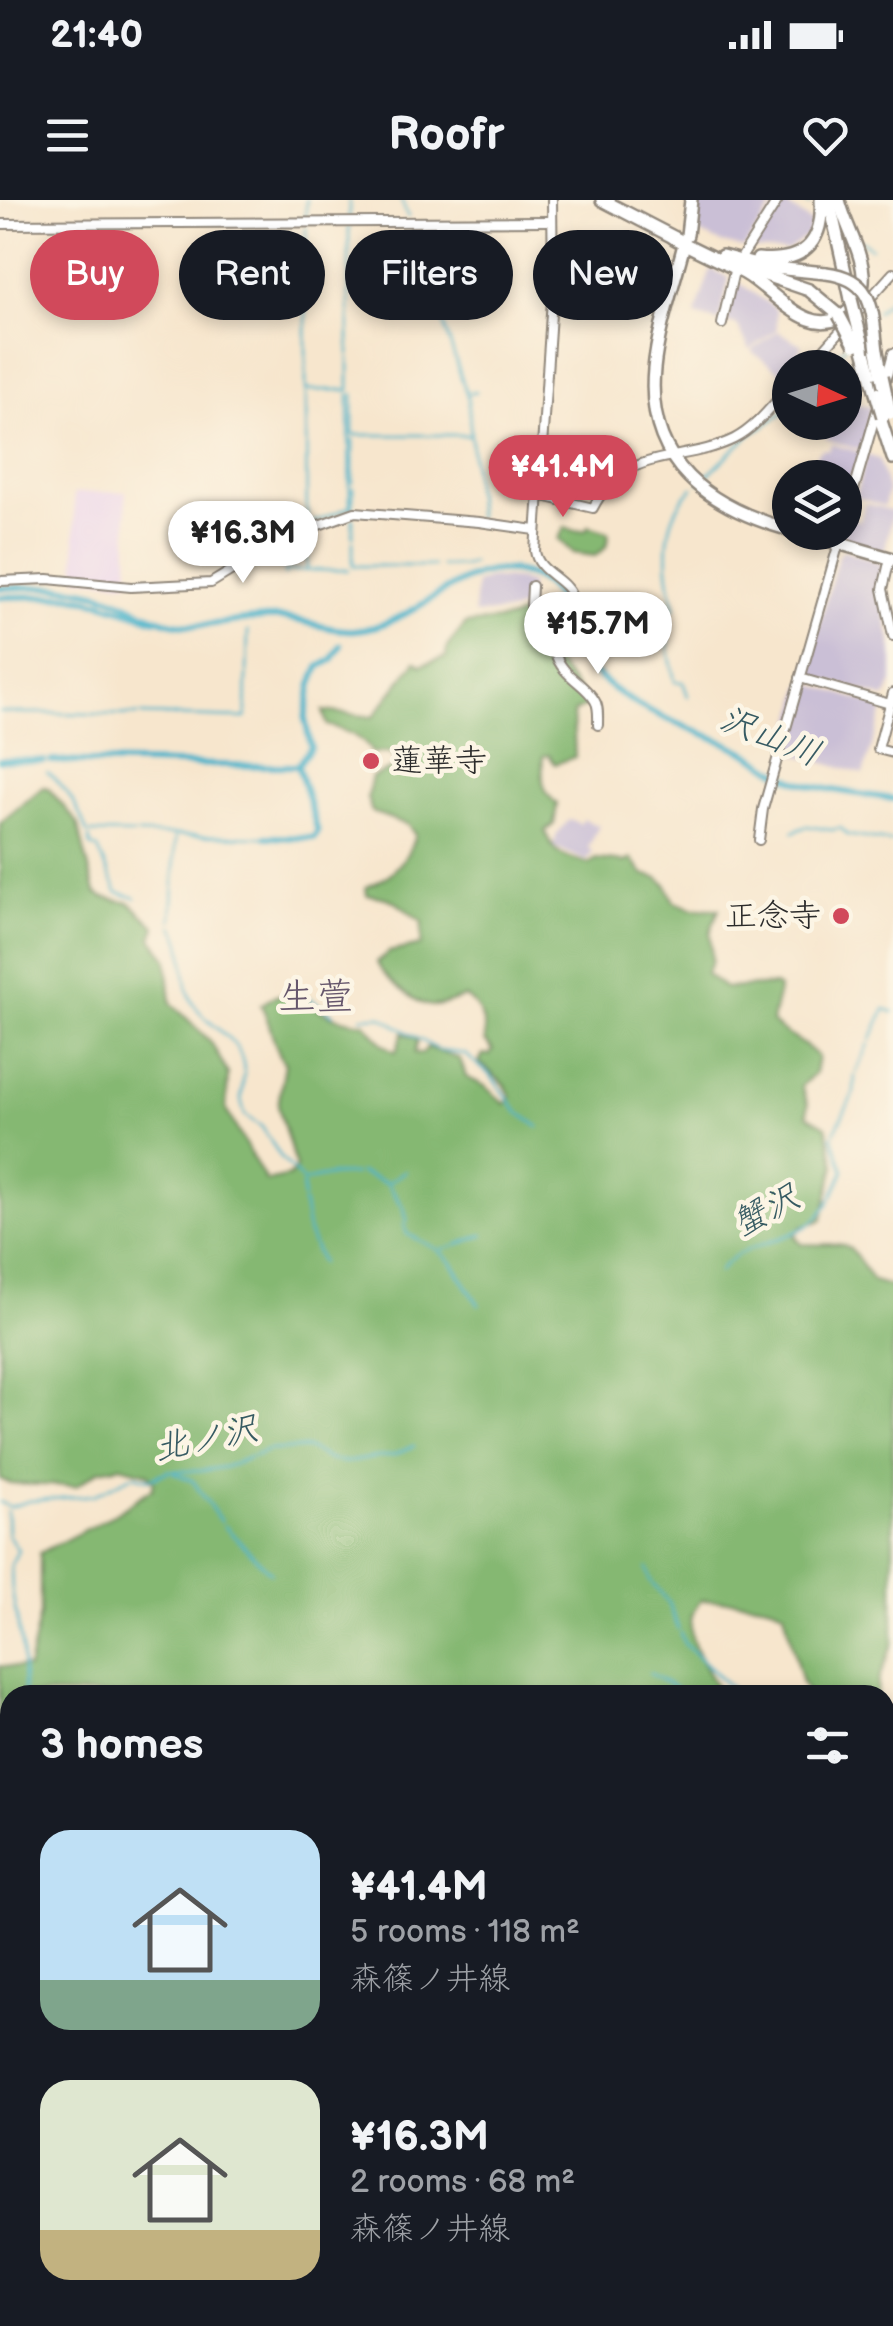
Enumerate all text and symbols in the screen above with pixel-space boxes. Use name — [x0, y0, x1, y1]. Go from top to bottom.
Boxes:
text: 21:40 — [50, 13, 143, 58]
icon: menu — [40, 108, 95, 163]
text: Roofr — [389, 108, 504, 163]
icon: heart — [798, 108, 853, 163]
chip: Buy — [30, 230, 159, 320]
chip: Rent — [179, 230, 325, 320]
chip: Filters — [345, 230, 513, 320]
chip: New — [533, 230, 673, 320]
north arrow — [772, 350, 862, 440]
map controls — [772, 350, 862, 550]
pin: ¥41.4M — [482, 435, 644, 520]
text: ¥41.4M — [511, 448, 615, 487]
button: layers — [772, 460, 862, 550]
pin: ¥16.3M — [162, 501, 324, 586]
text: ¥16.3M — [190, 514, 296, 553]
pin: ¥15.7M — [517, 592, 679, 677]
text: ¥15.7M — [546, 605, 650, 644]
water label: 沢山川 — [713, 697, 827, 777]
place label: 蓮華寺 — [391, 742, 487, 781]
marker: 蓮華寺 — [360, 750, 382, 772]
place label: 正念寺 — [725, 897, 821, 936]
marker: 正念寺 — [830, 905, 852, 927]
district label: 生萱 — [278, 975, 354, 1020]
water label: 蟹沢 — [725, 1175, 808, 1246]
water label: 北ノ沢 — [150, 1407, 263, 1471]
icon: filters — [800, 1718, 855, 1773]
text: 3 homes — [40, 1720, 203, 1771]
text: ¥41.4M — [350, 1862, 488, 1913]
icon: home — [120, 1870, 240, 1990]
text: 5 rooms · 118 m² — [350, 1913, 580, 1952]
text: 森篠ノ井線 — [350, 1960, 510, 1999]
text: ¥16.3M — [350, 2112, 489, 2163]
icon: home — [120, 2120, 240, 2240]
text: 2 rooms · 68 m² — [350, 2163, 575, 2202]
text: 森篠ノ井線 — [350, 2210, 510, 2249]

